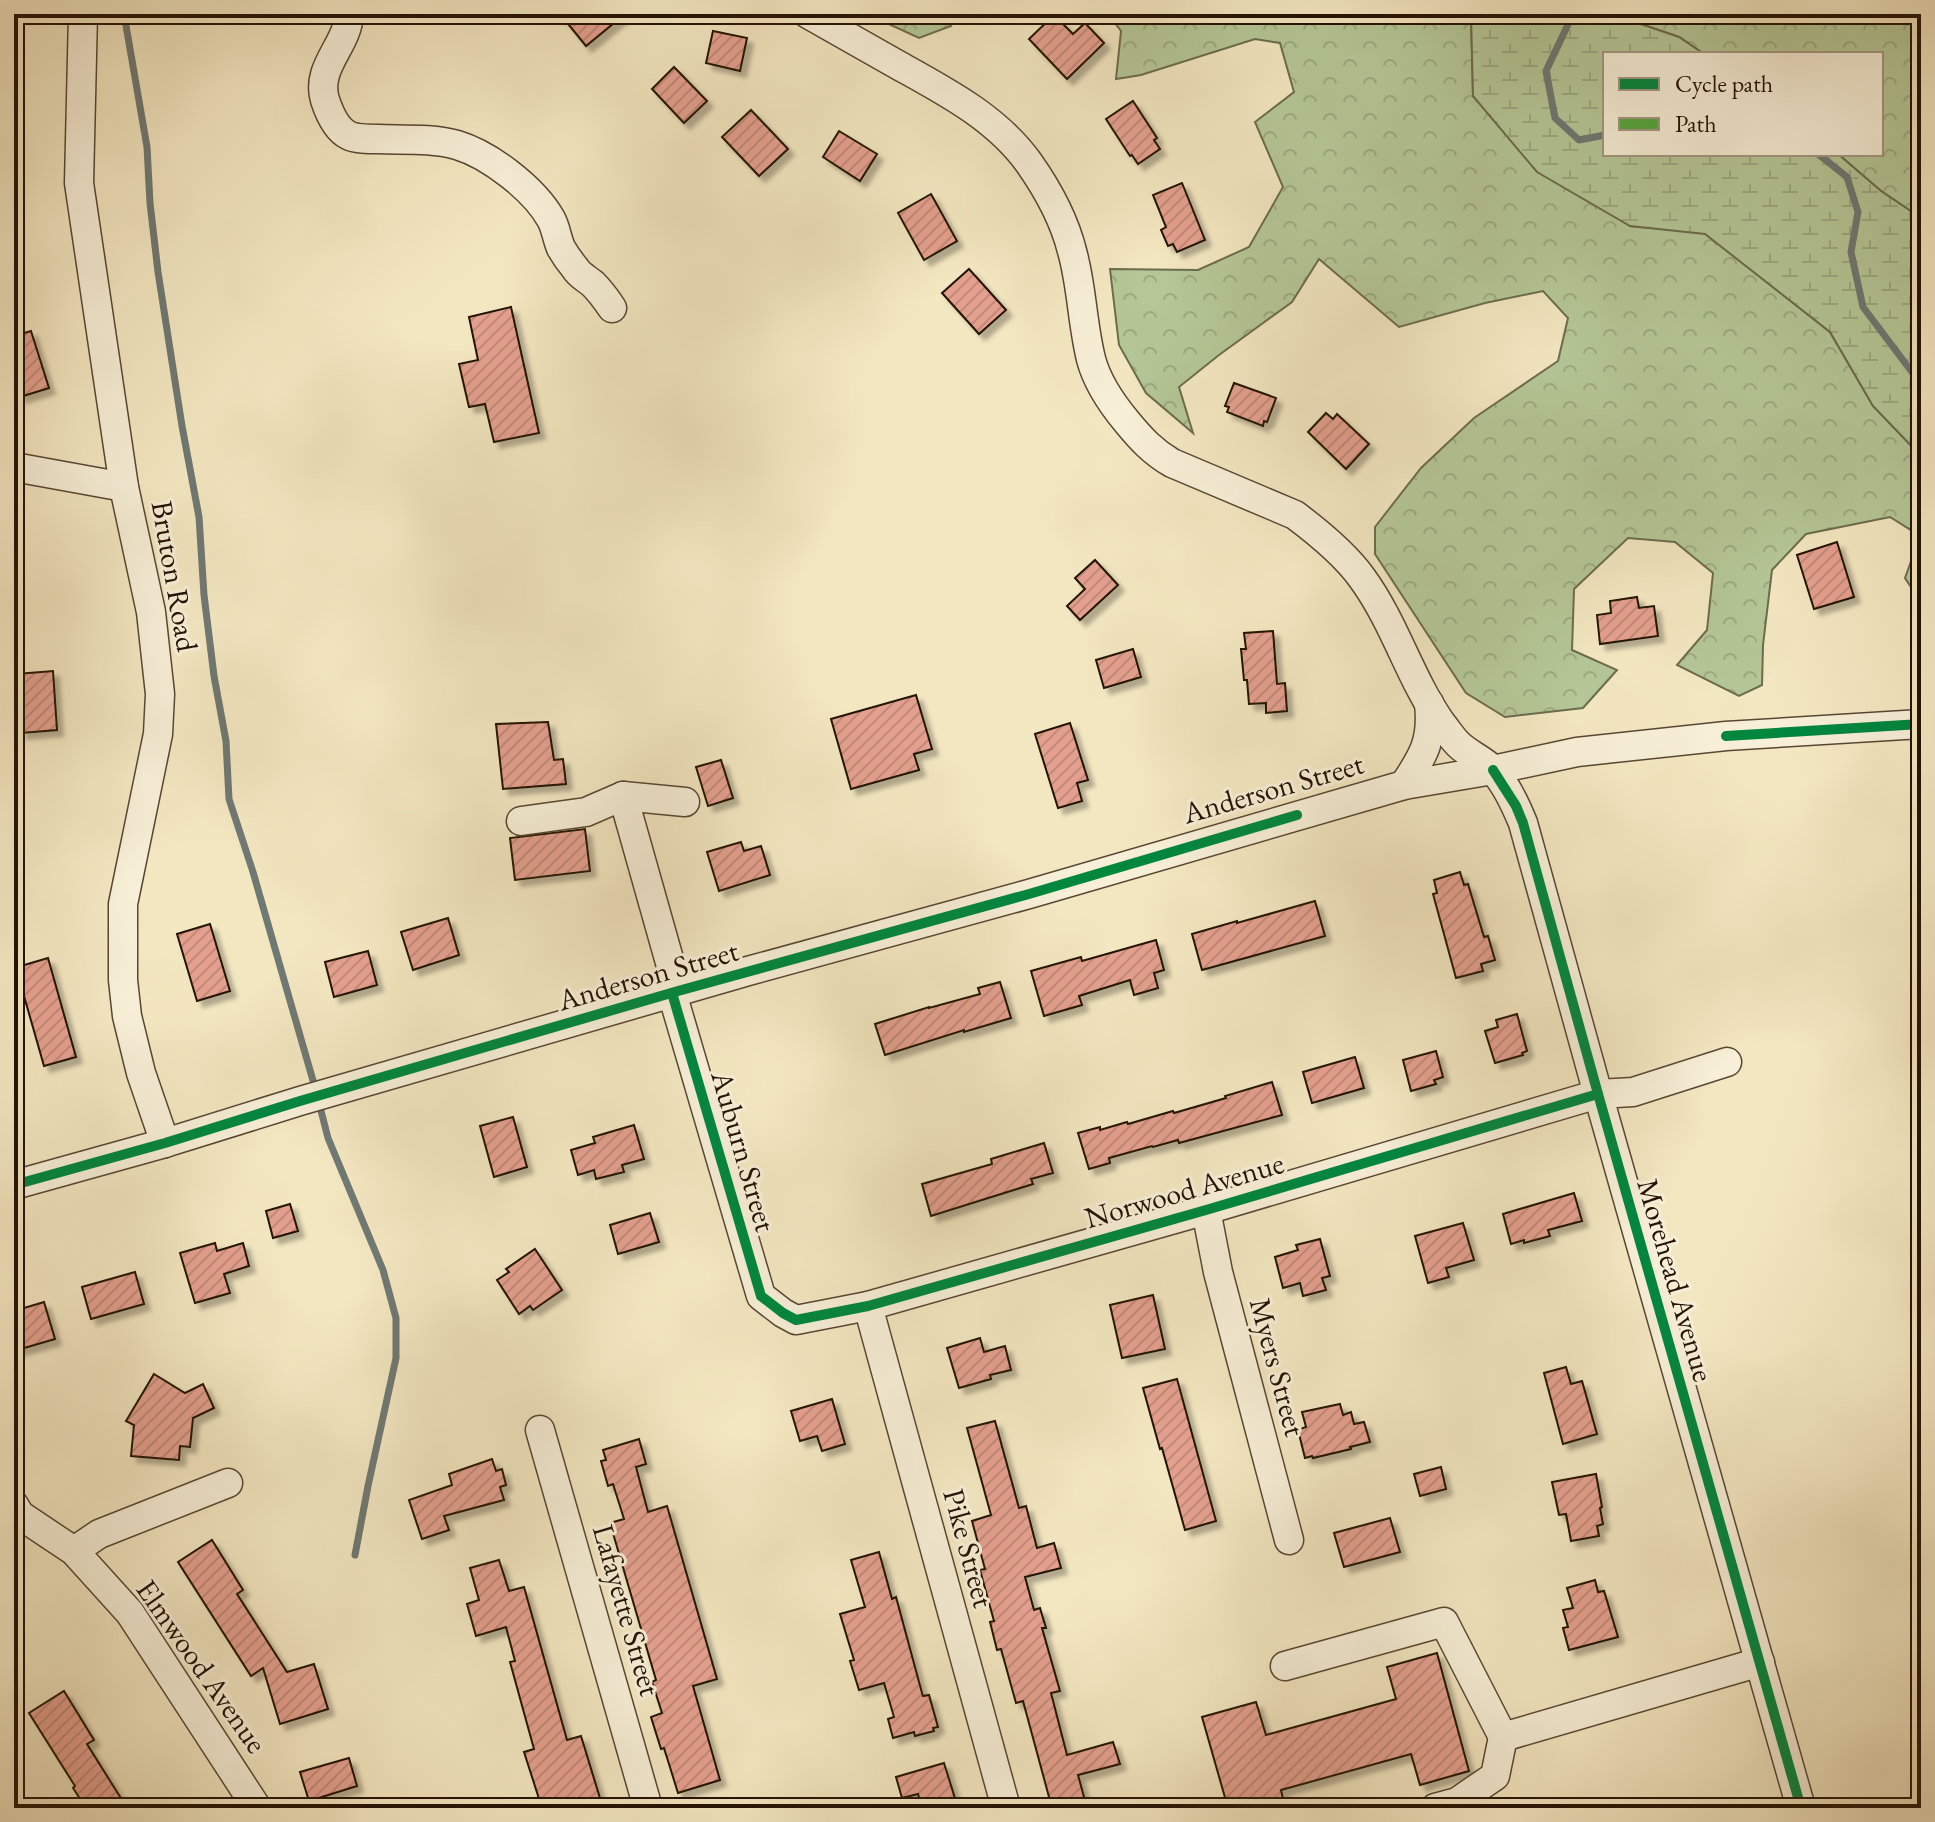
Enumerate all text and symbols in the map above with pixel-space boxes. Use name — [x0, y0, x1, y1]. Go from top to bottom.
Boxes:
legend — [1603, 52, 1883, 156]
text: Cycle path — [1675, 68, 1773, 99]
text: Path — [1675, 108, 1717, 139]
street label: Bruton Road — [143, 498, 208, 655]
street label: Anderson Street — [1177, 743, 1368, 833]
street label: Anderson Street — [552, 930, 743, 1020]
street label: Auburn Street — [702, 1065, 786, 1237]
street label: Norwood Avenue — [1080, 1143, 1288, 1237]
street label: Morehead Avenue — [1628, 1174, 1724, 1386]
street label: Myers Street — [1241, 1294, 1315, 1441]
street label: Pike Street — [934, 1484, 1004, 1612]
street label: Lafayette Street — [584, 1520, 670, 1701]
street label: Elmwood Avenue — [128, 1571, 276, 1761]

